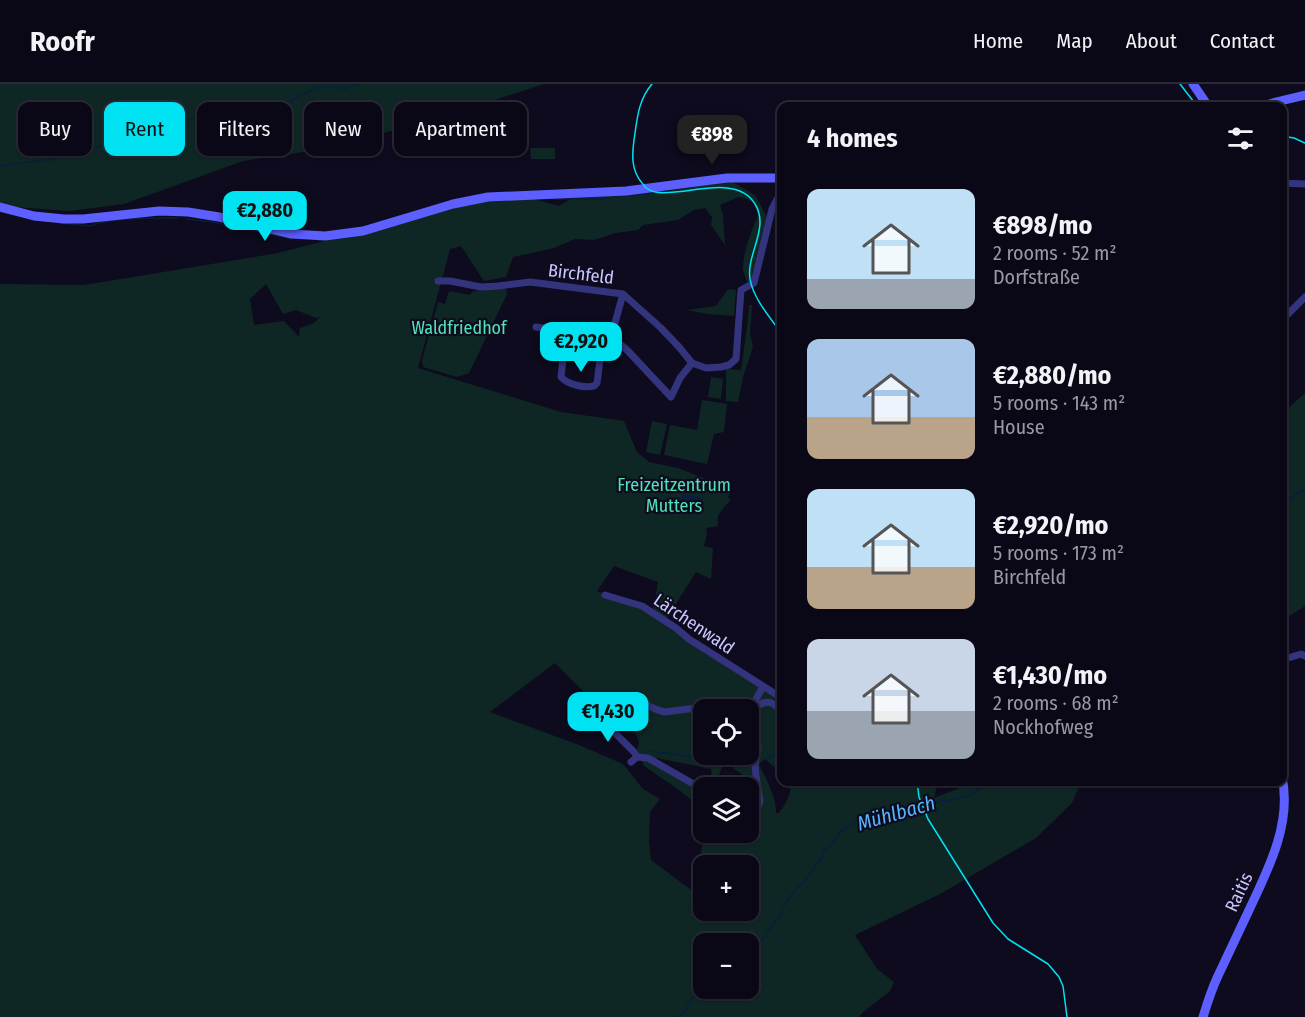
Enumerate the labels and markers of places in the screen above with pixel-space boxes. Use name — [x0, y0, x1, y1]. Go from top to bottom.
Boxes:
pin: €898 — [676, 115, 748, 166]
pin: €2,880 — [216, 191, 314, 242]
pin: €2,920 — [532, 322, 630, 373]
pin: €1,430 — [559, 692, 657, 743]

